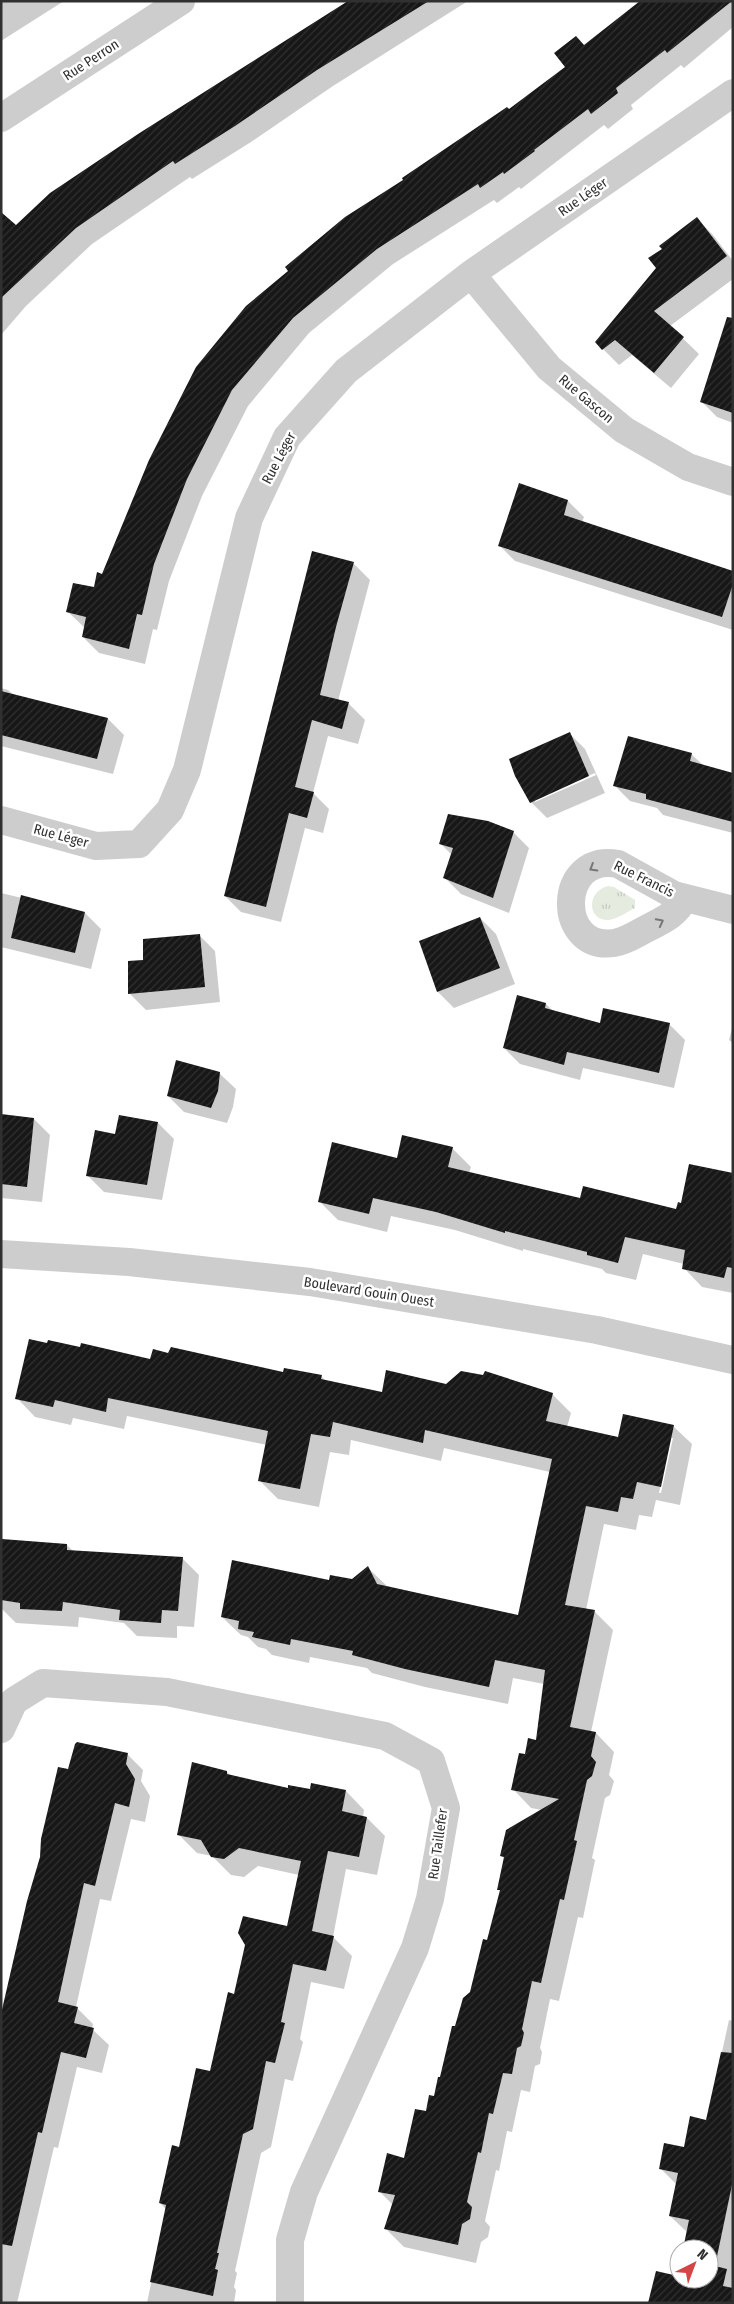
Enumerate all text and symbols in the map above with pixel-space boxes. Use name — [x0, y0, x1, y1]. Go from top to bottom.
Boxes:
street label: Rue Perron — [60, 36, 122, 84]
street label: Rue Léger — [555, 174, 611, 220]
street label: Rue Gascon — [555, 371, 617, 427]
street label: Rue Léger — [258, 429, 300, 487]
street label: Rue Léger — [32, 821, 90, 852]
street label: Rue Francis — [611, 857, 677, 901]
one-way arrow — [589, 861, 598, 871]
one-way arrow — [654, 918, 663, 928]
street label: Boulevard Gouin Ouest — [303, 1273, 436, 1311]
street label: Rue Taillefer — [425, 1807, 451, 1881]
north arrow — [669, 2239, 719, 2289]
text: N — [694, 2246, 711, 2264]

